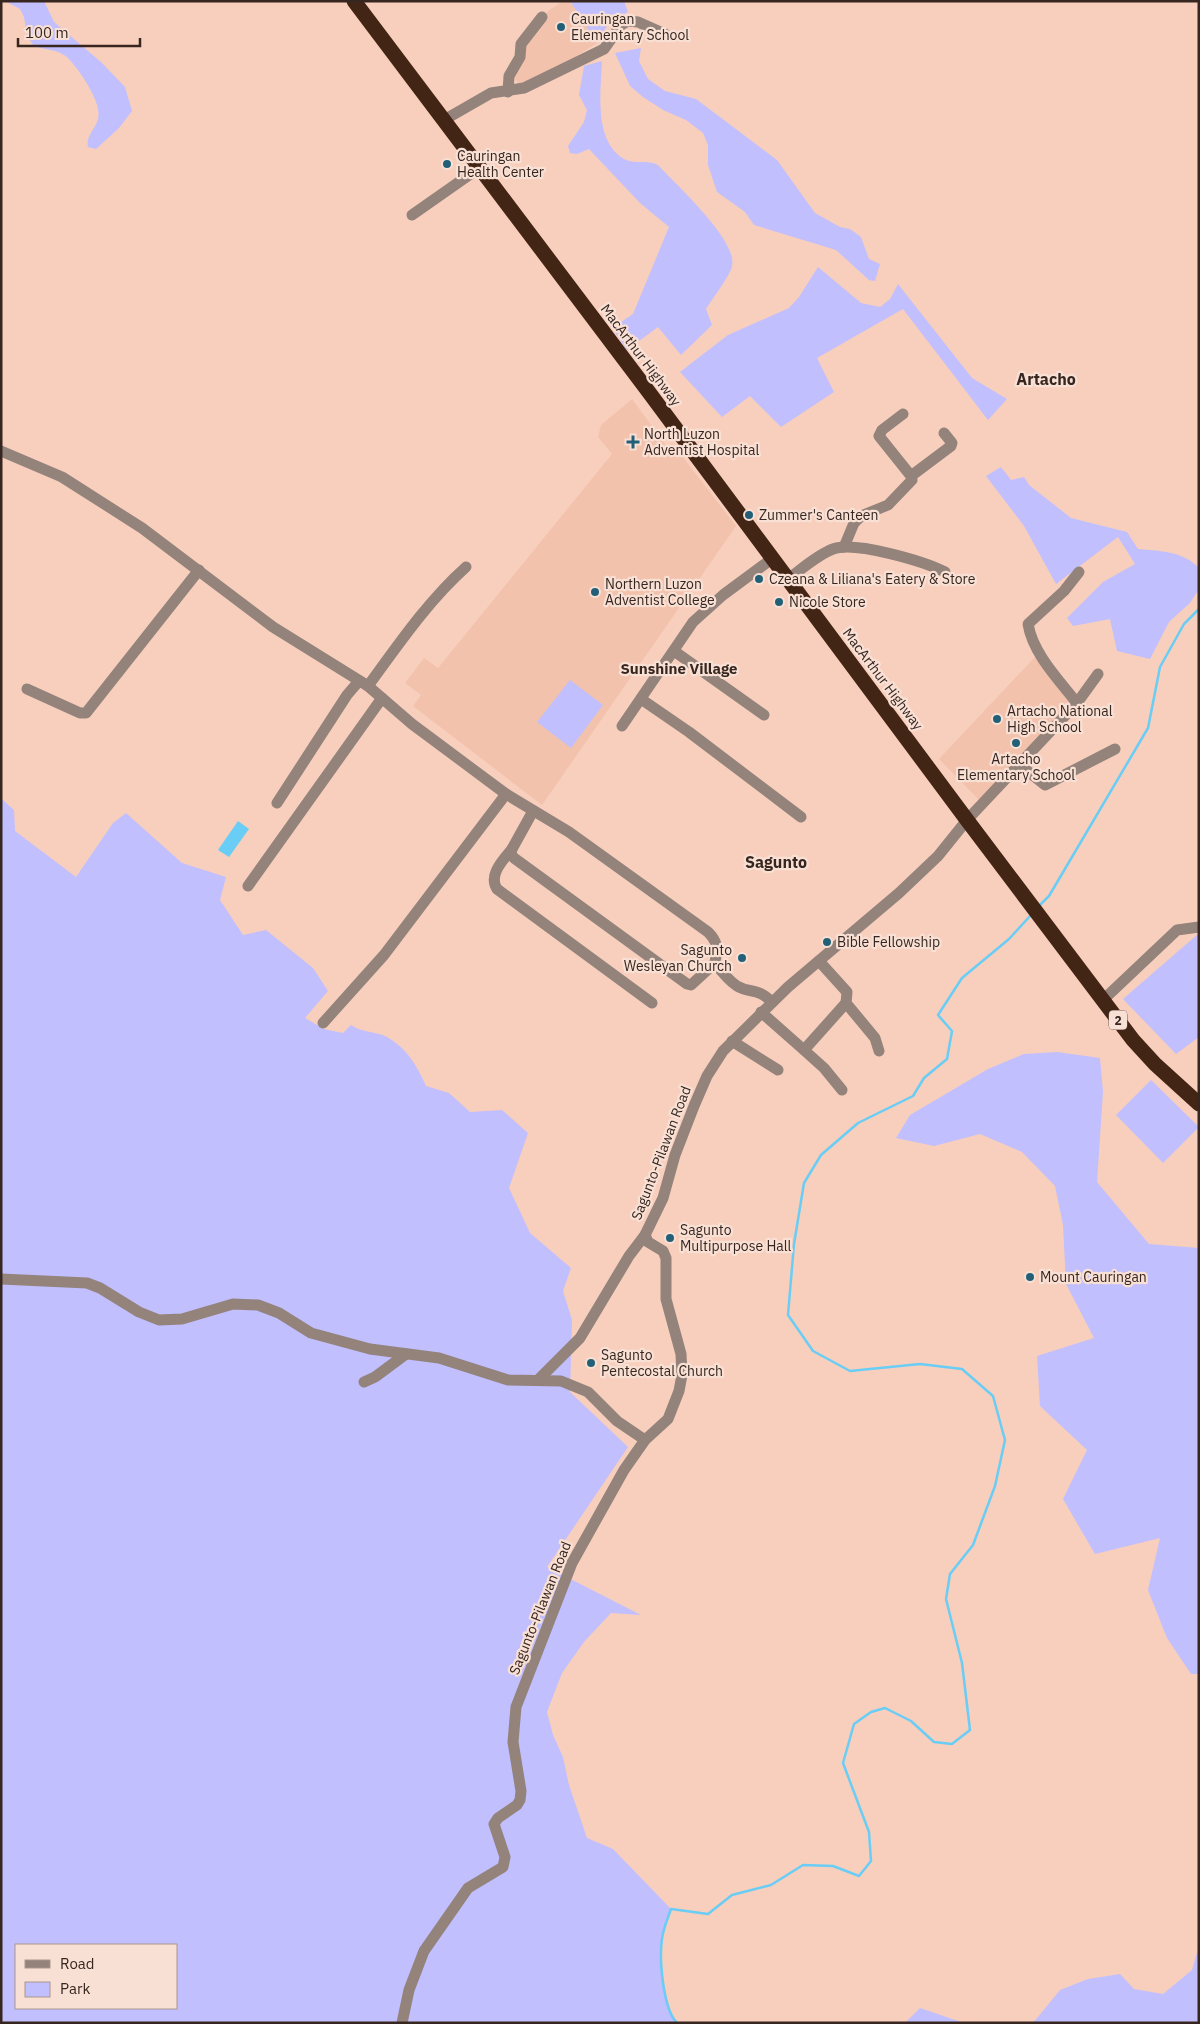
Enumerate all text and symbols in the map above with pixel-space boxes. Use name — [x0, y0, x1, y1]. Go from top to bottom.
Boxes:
place label: Cauringan Elementary School — [571, 10, 689, 44]
scale bar — [18, 15, 140, 47]
marker: Cauringan Elementary School — [555, 21, 567, 33]
text: 100 m — [25, 23, 69, 42]
place label: Cauringan Health Center — [457, 147, 544, 181]
marker: Cauringan Health Center — [441, 158, 453, 170]
street label: MacArthur Highway — [597, 300, 685, 410]
district label: Artacho — [1016, 369, 1076, 389]
place label: North Luzon Adventist Hospital — [644, 425, 759, 459]
marker: North Luzon Adventist Hospital — [626, 435, 640, 449]
place label: Zummer's Canteen — [759, 506, 879, 524]
marker: Zummer's Canteen — [743, 509, 755, 521]
place label: Czeana & Liliana's Eatery & Store — [769, 570, 976, 588]
marker: Czeana & Liliana's Eatery & Store — [753, 573, 765, 585]
place label: Northern Luzon Adventist College — [605, 575, 715, 609]
marker: Northern Luzon Adventist College — [589, 586, 601, 598]
place label: Nicole Store — [789, 593, 866, 611]
marker: Nicole Store — [773, 596, 785, 608]
street label: MacArthur Highway — [839, 624, 927, 734]
district label: Sunshine Village — [620, 659, 738, 678]
place label: Artacho National High School — [1007, 702, 1113, 736]
marker: Artacho National High School — [991, 713, 1003, 725]
marker: Artacho Elementary School — [1010, 737, 1022, 749]
place label: Artacho Elementary School — [957, 750, 1075, 784]
district label: Sagunto — [745, 852, 807, 872]
place label: Bible Fellowship — [837, 933, 940, 951]
marker: Bible Fellowship — [821, 936, 833, 948]
place label: Sagunto Wesleyan Church — [624, 941, 732, 975]
marker: Sagunto Wesleyan Church — [736, 952, 748, 964]
road number: 2 — [1109, 1010, 1127, 1030]
street label: Sagunto-Pilawan Road — [627, 1083, 695, 1223]
place label: Sagunto Multipurpose Hall — [680, 1221, 792, 1255]
marker: Sagunto Multipurpose Hall — [664, 1232, 676, 1244]
place label: Mount Cauringan — [1040, 1268, 1147, 1286]
marker: Mount Cauringan — [1024, 1271, 1036, 1283]
place label: Sagunto Pentecostal Church — [601, 1346, 723, 1380]
marker: Sagunto Pentecostal Church — [585, 1357, 597, 1369]
street label: Sagunto-Pilawan Road — [505, 1539, 575, 1677]
legend — [15, 1944, 178, 2009]
text: Road — [60, 1954, 95, 1973]
text: Park — [60, 1979, 90, 1998]

